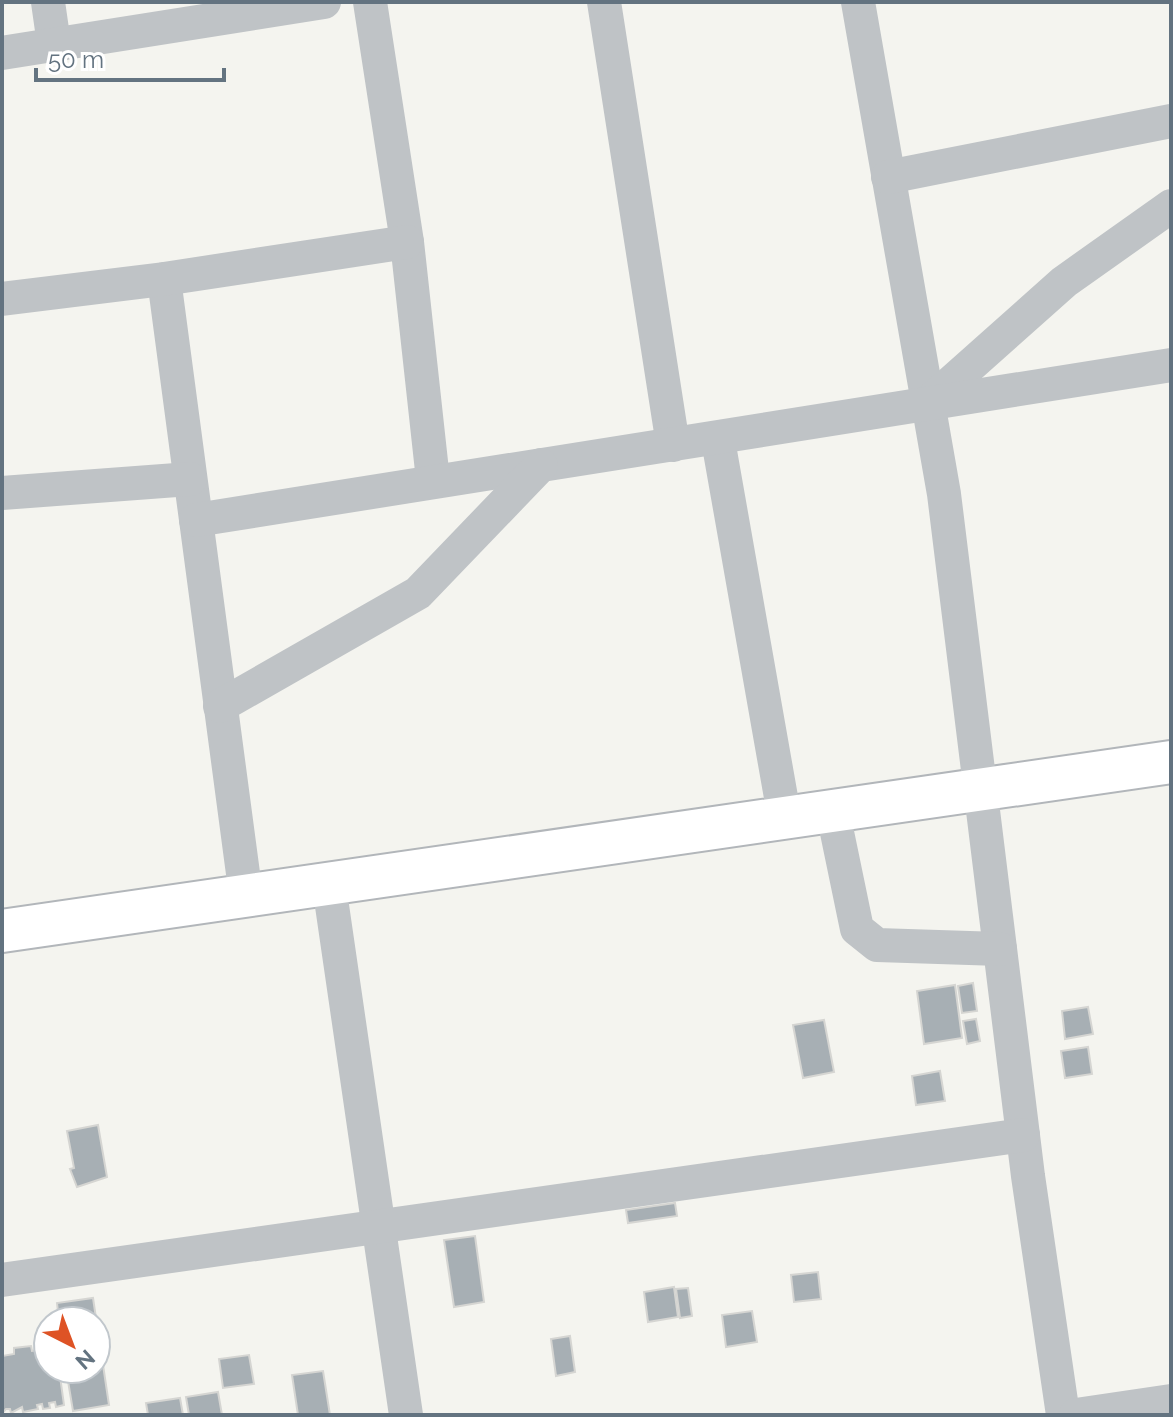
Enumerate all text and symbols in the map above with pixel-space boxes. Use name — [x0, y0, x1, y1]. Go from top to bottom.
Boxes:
scale bar — [36, 32, 224, 82]
text: 50 m — [48, 45, 104, 74]
north arrow — [32, 1305, 112, 1385]
text: N — [70, 1345, 100, 1375]

